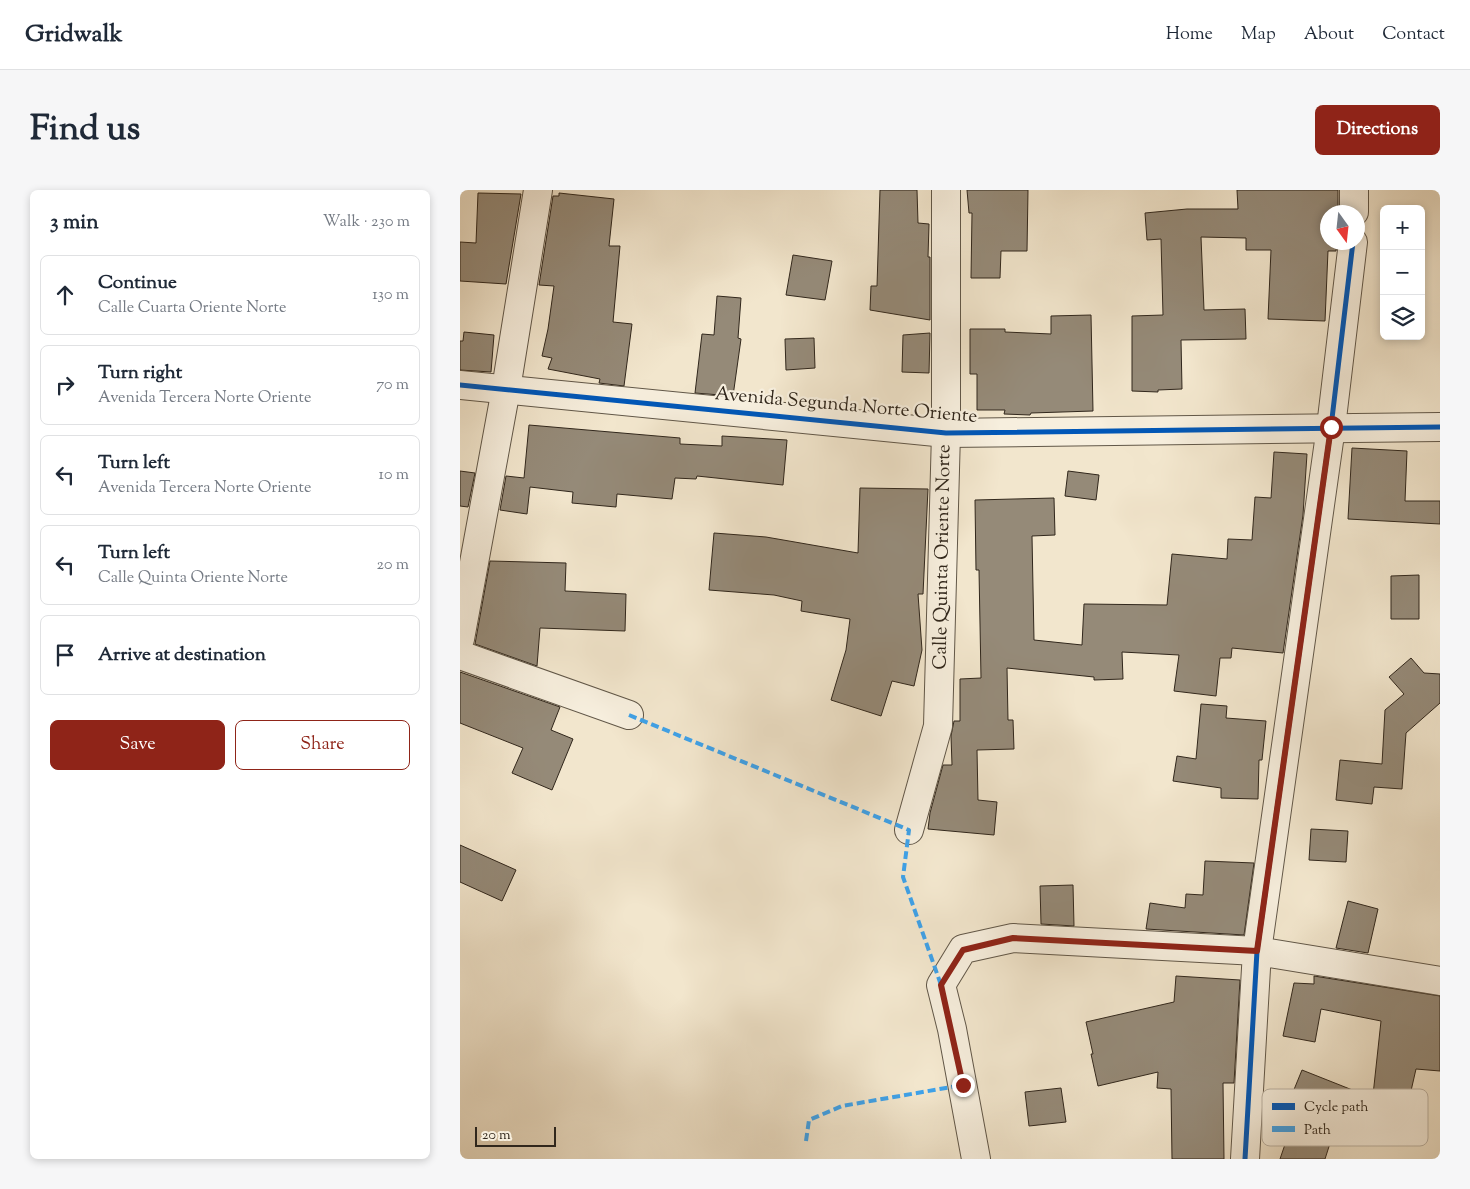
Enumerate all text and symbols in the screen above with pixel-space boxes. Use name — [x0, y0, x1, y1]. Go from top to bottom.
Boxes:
text: Gridwalk — [25, 18, 123, 52]
text: Home — [1166, 22, 1213, 48]
text: Map — [1241, 22, 1276, 48]
text: About — [1304, 22, 1354, 48]
text: Contact — [1382, 22, 1445, 48]
text: Find us — [30, 105, 140, 156]
button: Directions — [1315, 105, 1440, 155]
north arrow — [1320, 205, 1365, 250]
map controls — [1380, 205, 1425, 340]
button: + — [1380, 205, 1425, 250]
text: 3 min — [50, 208, 99, 238]
text: Walk · 230 m — [323, 211, 410, 234]
button: − — [1380, 250, 1425, 295]
text: Continue — [98, 270, 177, 297]
icon: ahead — [51, 281, 79, 309]
text: 130 m — [372, 284, 409, 307]
button: layers — [1380, 295, 1425, 340]
text: Calle Cuarta Oriente Norte — [98, 297, 286, 320]
text: Turn right — [98, 360, 182, 387]
icon: right — [51, 371, 79, 399]
text: 70 m — [376, 374, 409, 397]
street label: Avenida Segunda Norte Oriente — [714, 381, 979, 431]
text: Avenida Tercera Norte Oriente — [98, 387, 311, 410]
route start — [1320, 416, 1343, 439]
street label: Calle Quinta Oriente Norte — [928, 444, 958, 670]
text: Turn left — [98, 450, 170, 477]
icon: left — [51, 461, 79, 489]
text: 10 m — [379, 464, 409, 487]
text: Avenida Tercera Norte Oriente — [98, 477, 311, 500]
text: Turn left — [98, 540, 170, 567]
icon: left — [51, 551, 79, 579]
text: 20 m — [376, 554, 409, 577]
text: Calle Quinta Oriente Norte — [98, 567, 288, 590]
icon: arrive — [51, 641, 79, 669]
text: Arrive at destination — [98, 642, 266, 669]
button: Save — [50, 720, 225, 770]
button: Share — [235, 720, 410, 770]
route end — [952, 1074, 975, 1097]
legend — [1262, 1089, 1428, 1146]
text: Cycle path — [1304, 1098, 1368, 1118]
text: Path — [1304, 1121, 1331, 1141]
scale bar — [475, 1124, 556, 1147]
text: 20 m — [482, 1126, 511, 1146]

